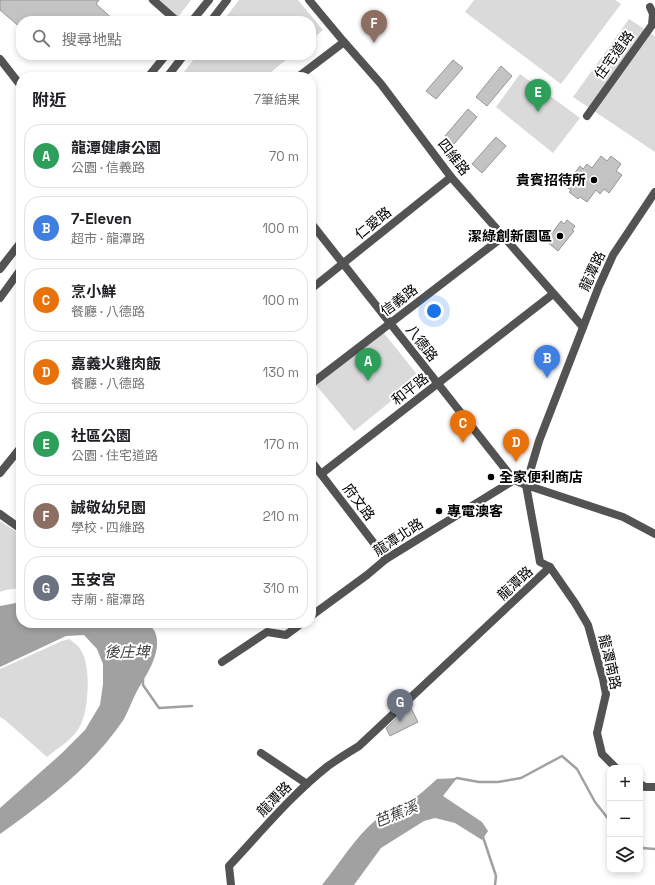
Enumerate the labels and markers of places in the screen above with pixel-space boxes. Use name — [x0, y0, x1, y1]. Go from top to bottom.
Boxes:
pin: F — [361, 10, 387, 43]
pin: E — [525, 79, 551, 112]
place label: 貴賓招待所 — [516, 171, 586, 189]
marker: 貴賓招待所 — [589, 175, 599, 185]
place label: 潔綠創新園區 — [468, 227, 552, 245]
marker: 潔綠創新園區 — [555, 231, 565, 241]
pin: B — [534, 345, 560, 378]
pin: A — [355, 348, 381, 381]
pin: C — [450, 410, 476, 443]
pin: D — [503, 429, 529, 462]
place label: 全家便利商店 — [499, 468, 583, 486]
marker: 全家便利商店 — [486, 472, 496, 482]
place label: 專電澳客 — [447, 502, 503, 520]
marker: 專電澳客 — [434, 506, 444, 516]
pin: G — [387, 689, 413, 722]

